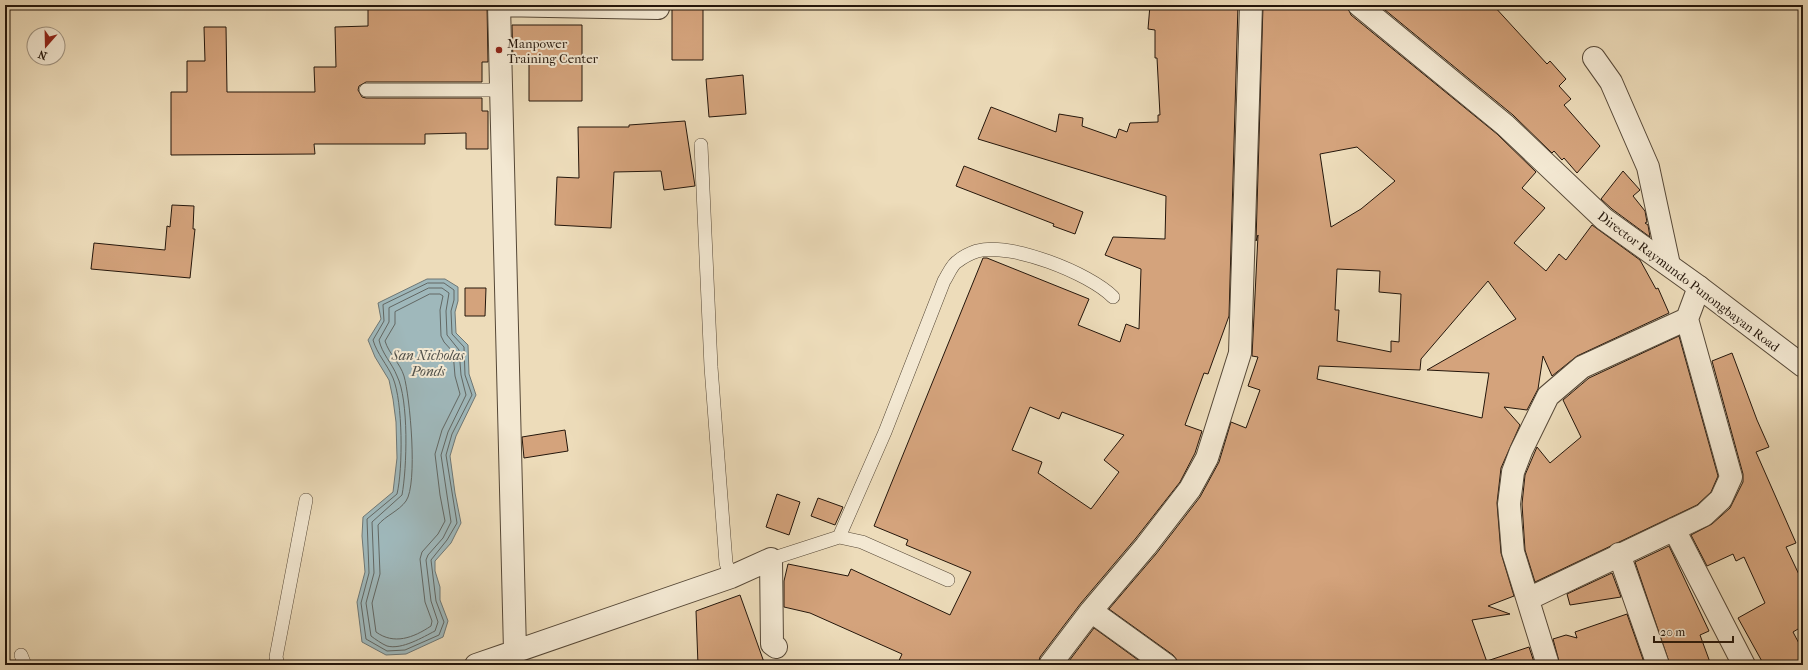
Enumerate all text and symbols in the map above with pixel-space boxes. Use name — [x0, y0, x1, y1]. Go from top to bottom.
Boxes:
north arrow — [26, 26, 66, 66]
place label: Manpower Training Center — [507, 36, 599, 66]
marker: Manpower Training Center — [494, 45, 504, 55]
text: N — [36, 47, 49, 62]
street label: Director Raymundo Punongbayan Road — [1595, 208, 1783, 355]
water label: San Nicholas Ponds — [391, 347, 465, 380]
scale bar — [1654, 618, 1733, 644]
text: 20 m — [1660, 625, 1685, 639]

